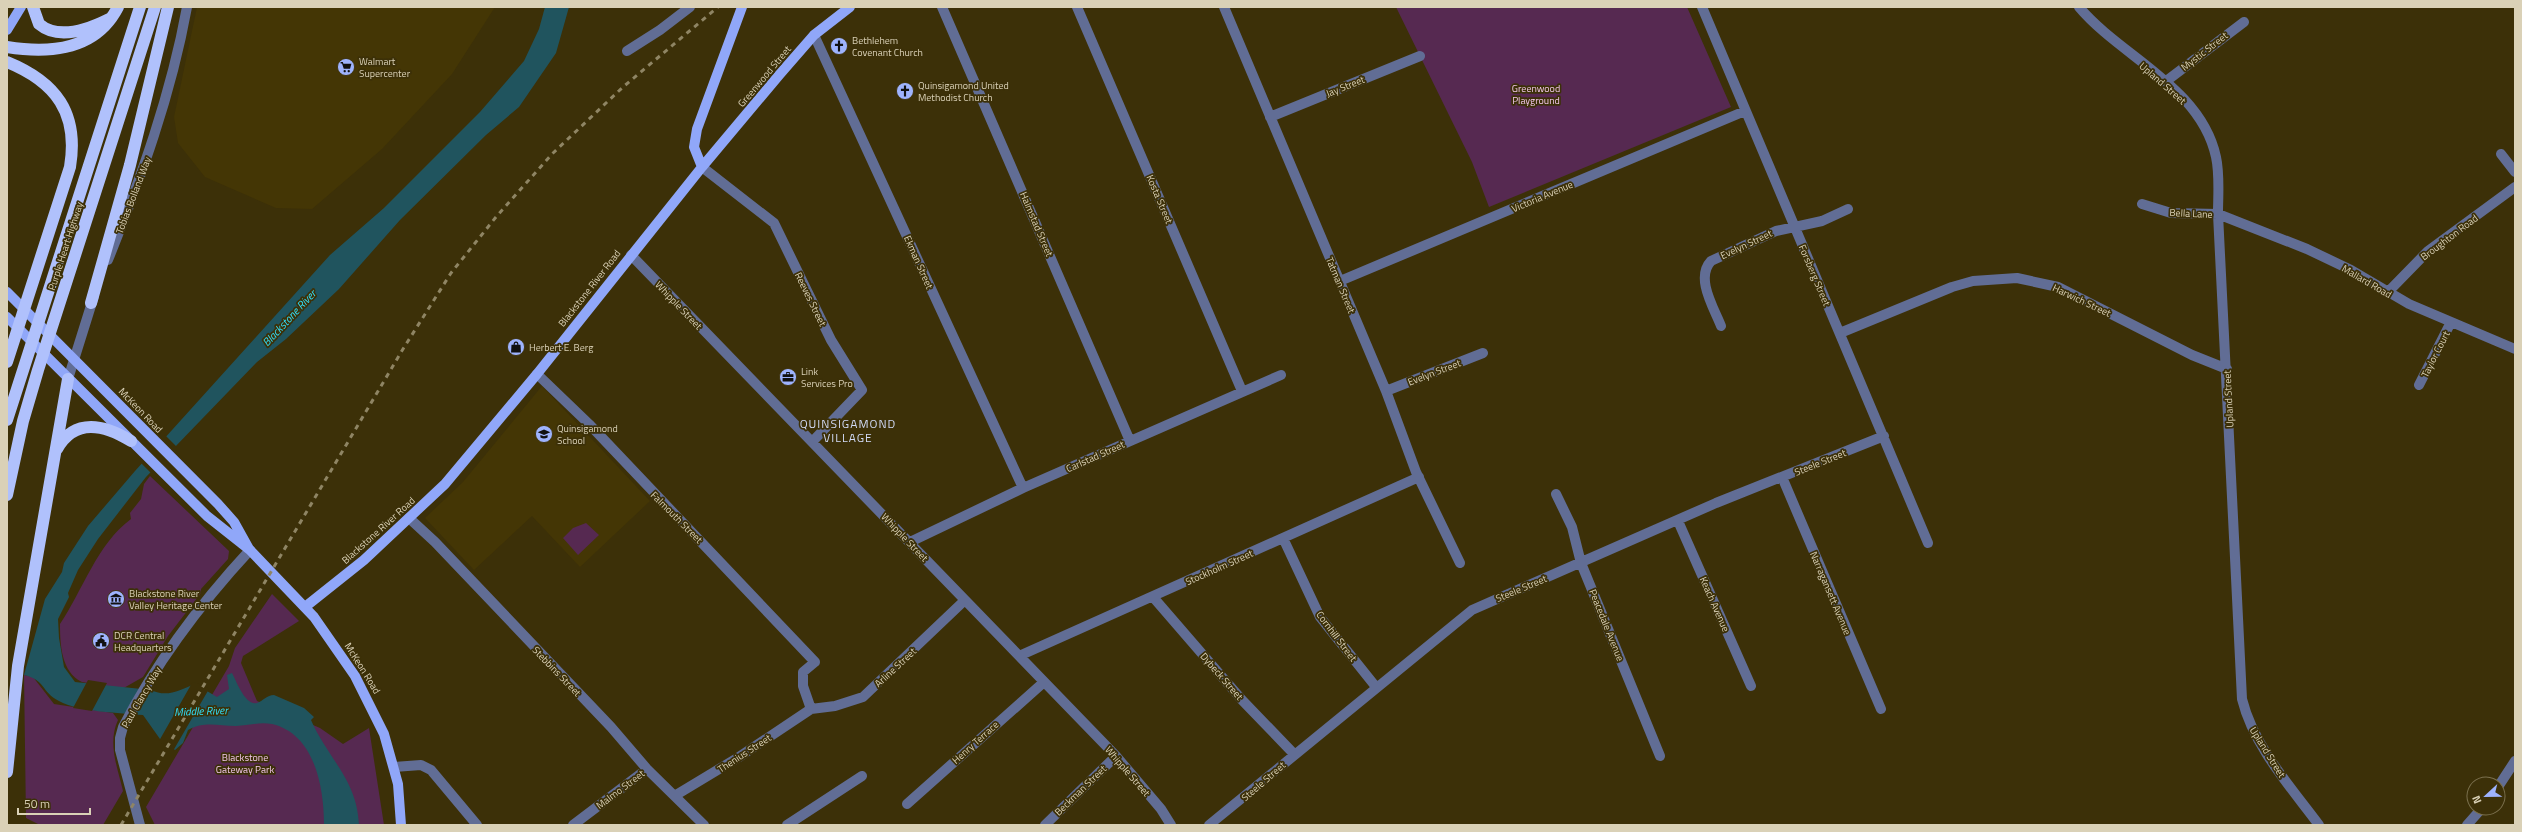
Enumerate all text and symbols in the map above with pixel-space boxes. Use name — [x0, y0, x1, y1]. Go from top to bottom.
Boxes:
street label: Mystic Street — [2178, 28, 2231, 74]
place label: Bethlehem Covenant Church — [852, 33, 923, 60]
church icon: Bethlehem Covenant Church — [829, 36, 849, 56]
street label: Greenwood Street — [734, 42, 795, 110]
place label: Walmart Supercenter — [359, 54, 411, 81]
supermarket icon: Walmart Supercenter — [336, 57, 356, 77]
street label: Upland Street — [2136, 59, 2190, 108]
street label: Jay Street — [1324, 72, 1367, 101]
place label: Quinsigamond United Methodist Church — [918, 78, 1009, 105]
church icon: Quinsigamond United Methodist Church — [895, 81, 915, 101]
park label: Greenwood Playground — [1512, 81, 1560, 108]
street label: Tobias Bolland Way — [112, 154, 155, 236]
street label: Kosta Street — [1142, 172, 1177, 226]
street label: Victoria Avenue — [1509, 177, 1575, 216]
street label: Halmstad Street — [1016, 190, 1057, 259]
street label: Purple Heart Highway — [44, 200, 87, 292]
street label: Bella Lane — [2169, 205, 2213, 222]
street label: Broughton Road — [2417, 211, 2481, 264]
street label: Evelyn Street — [1718, 226, 1775, 263]
street label: Ekman Street — [900, 233, 937, 292]
street label: Forsberg Street — [1795, 242, 1834, 309]
street label: Blackstone River Road — [555, 247, 624, 330]
street label: Tatman Street — [1322, 255, 1359, 316]
street label: Mallard Road — [2339, 261, 2395, 302]
street label: Reeves Street — [791, 270, 830, 329]
street label: Whipple Street — [652, 278, 706, 333]
street label: Harwich Street — [2050, 280, 2114, 321]
water label: Blackstone River — [259, 285, 320, 350]
street label: Taylor Court — [2417, 328, 2454, 380]
shop icon: Herbert E. Berg — [506, 337, 526, 357]
place label: Herbert E. Berg — [529, 340, 593, 355]
street label: Evelyn Street — [1405, 355, 1463, 389]
place label: Link Services Pro — [801, 364, 853, 391]
office icon: Link Services Pro — [778, 367, 798, 387]
street label: Upland Street — [2219, 369, 2237, 428]
street label: McKeon Road — [115, 384, 166, 436]
district label: QUINSIGAMOND VILLAGE — [800, 414, 896, 447]
place label: Quinsigamond School — [557, 421, 618, 448]
school or university icon: Quinsigamond School — [534, 424, 554, 444]
street label: Carlstad Street — [1064, 437, 1127, 476]
street label: Steele Street — [1792, 445, 1849, 480]
street label: Falmouth Street — [647, 488, 706, 547]
street label: Blackstone River Road — [338, 493, 418, 567]
street label: Whipple Street — [878, 510, 932, 565]
street label: Stockholm Street — [1183, 546, 1256, 589]
street label: Narragansett Avenue — [1806, 549, 1855, 637]
street label: Steele Street — [1493, 571, 1550, 606]
street label: Keach Avenue — [1696, 574, 1733, 634]
place label: Blackstone River Valley Heritage Center — [129, 586, 223, 613]
street label: Peacedale Avenue — [1585, 587, 1628, 663]
museum icon: Blackstone River Valley Heritage Center — [106, 589, 126, 609]
street label: Cornhill Street — [1313, 608, 1361, 665]
place label: DCR Central Headquarters — [114, 628, 172, 655]
public building icon: DCR Central Headquarters — [91, 631, 111, 651]
street label: McKeon Road — [341, 640, 384, 697]
street label: Stebbins Street — [529, 643, 585, 700]
street label: Arline Street — [871, 644, 920, 691]
street label: Dybeck Street — [1197, 649, 1247, 704]
street label: Paul Clancy Way — [118, 664, 165, 731]
water label: Middle River — [174, 702, 230, 720]
street label: Henry Terrace — [949, 717, 1002, 767]
street label: Upland Street — [2246, 724, 2289, 781]
street label: Thenius Street — [715, 730, 774, 776]
street label: Whipple Street — [1102, 743, 1154, 800]
park label: Blackstone Gateway Park — [216, 750, 274, 777]
street label: Steele Street — [1238, 758, 1289, 805]
street label: Beckman Street — [1051, 761, 1110, 819]
street label: Malmo Street — [593, 766, 648, 813]
north arrow — [2466, 776, 2506, 816]
scale bar — [18, 790, 90, 816]
text: N — [2468, 793, 2486, 806]
text: 50 m — [24, 794, 50, 813]

